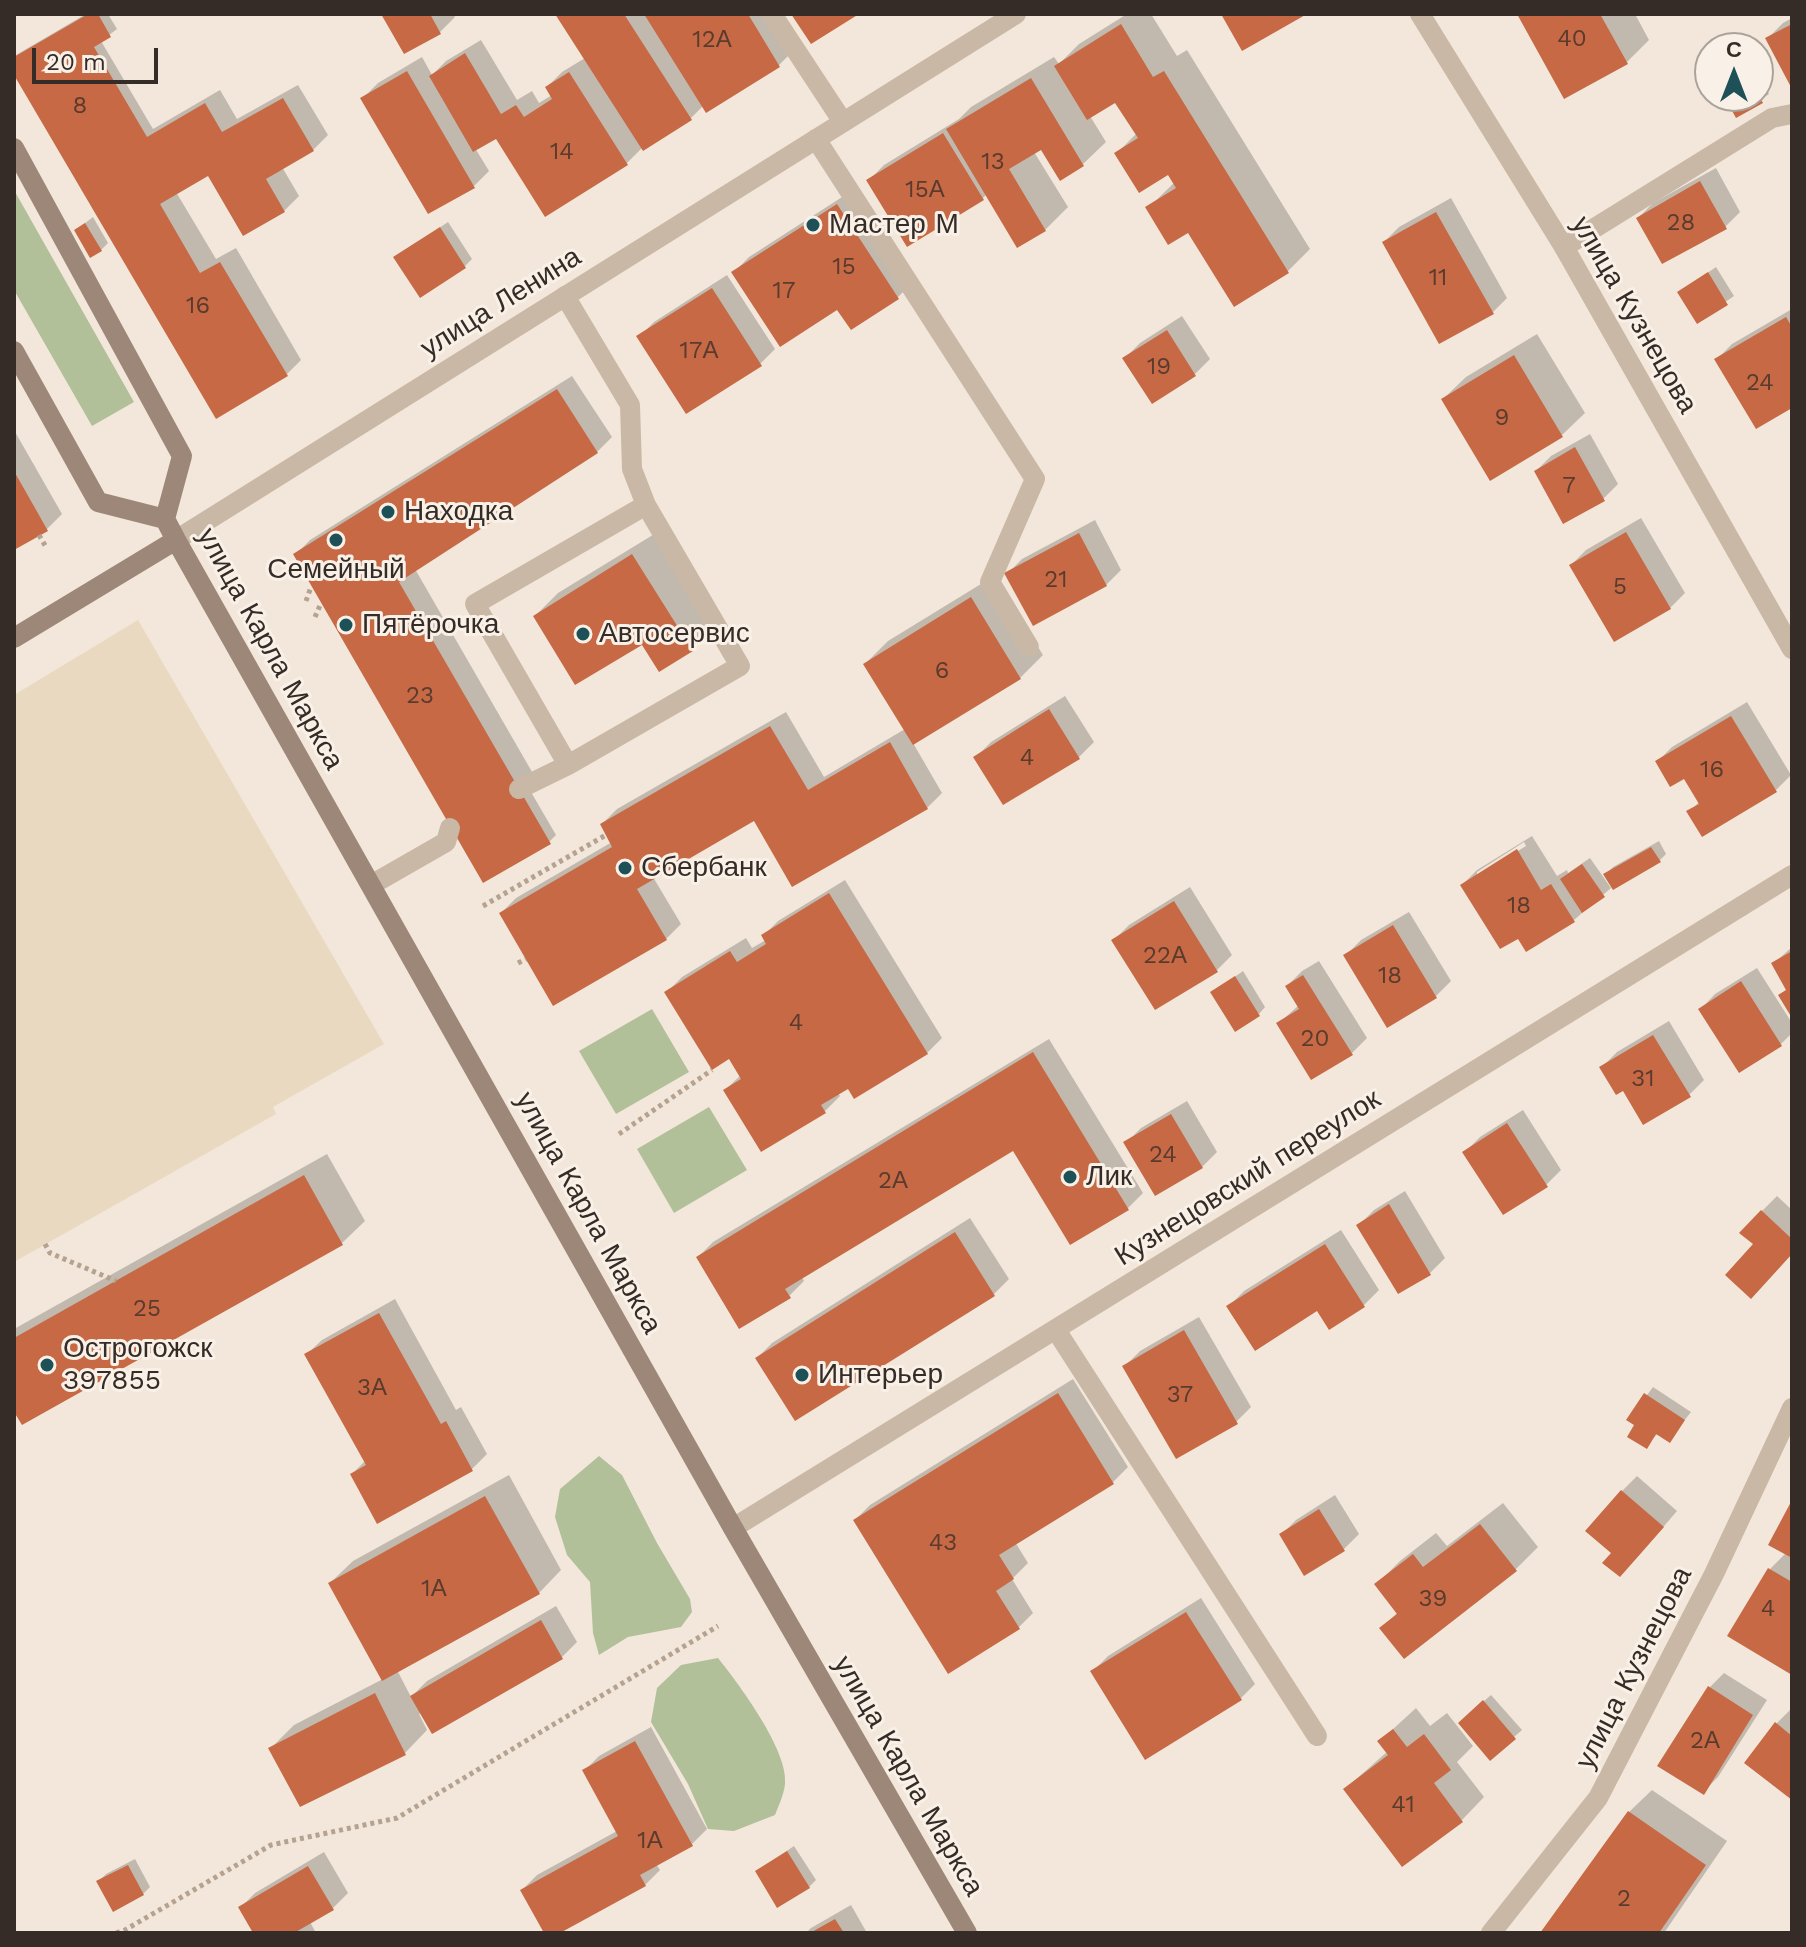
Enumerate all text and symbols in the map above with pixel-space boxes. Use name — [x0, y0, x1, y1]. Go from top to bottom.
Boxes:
house number: 40 — [1557, 25, 1587, 53]
house number: 12А — [692, 26, 732, 54]
scale bar — [36, 32, 162, 82]
north arrow — [1694, 32, 1774, 112]
text: С — [1726, 37, 1742, 62]
text: 20 m — [46, 48, 106, 76]
house number: 8 — [73, 92, 87, 120]
house number: 14 — [550, 138, 574, 166]
house number: 13 — [981, 148, 1005, 176]
house number: 15А — [905, 176, 945, 204]
place label: Мастер М — [829, 208, 959, 242]
house number: 28 — [1667, 209, 1695, 237]
street label: улица Кузнецова — [1564, 210, 1704, 420]
marker: Мастер М — [804, 216, 822, 234]
street label: улица Ленина — [415, 240, 587, 366]
house number: 15 — [832, 253, 856, 281]
house number: 11 — [1429, 264, 1447, 292]
house number: 17 — [773, 277, 795, 305]
house number: 16 — [186, 292, 210, 320]
house number: 17А — [680, 337, 718, 365]
house number: 19 — [1147, 353, 1171, 381]
house number: 24 — [1746, 369, 1774, 397]
house number: 9 — [1495, 404, 1509, 432]
house number: 7 — [1562, 472, 1576, 500]
place label: Находка — [404, 495, 513, 529]
marker: Находка — [379, 503, 397, 521]
street label: улица Карла Маркса — [190, 522, 350, 776]
marker: Семейный — [327, 531, 345, 549]
place label: Семейный — [267, 553, 405, 587]
house number: 21 — [1044, 566, 1068, 594]
house number: 5 — [1613, 573, 1627, 601]
place label: Пятёрочка — [362, 608, 499, 642]
marker: Пятёрочка — [337, 616, 355, 634]
place label: Автосервис — [599, 617, 750, 651]
marker: Автосервис — [574, 625, 592, 643]
house number: 6 — [935, 657, 949, 685]
house number: 23 — [406, 682, 434, 710]
house number: 4 — [1020, 744, 1034, 772]
house number: 16 — [1700, 756, 1724, 784]
place label: Сбербанк — [641, 851, 767, 885]
marker: Сбербанк — [616, 859, 634, 877]
house number: 18 — [1507, 892, 1531, 920]
house number: 22А — [1143, 942, 1187, 970]
house number: 18 — [1378, 962, 1402, 990]
house number: 4 — [789, 1009, 803, 1037]
house number: 20 — [1301, 1025, 1329, 1053]
house number: 31 — [1631, 1065, 1655, 1093]
street label: Кузнецовский переулок — [1109, 1083, 1387, 1273]
street label: улица Карла Маркса — [508, 1086, 668, 1340]
house number: 24 — [1149, 1141, 1177, 1169]
place label: Лик — [1086, 1160, 1132, 1194]
house number: 2А — [878, 1167, 908, 1195]
marker: Лик — [1061, 1168, 1079, 1186]
house number: 25 — [133, 1295, 161, 1323]
place label: Острогожск 397855 — [63, 1332, 213, 1398]
marker: Острогожск 397855 — [38, 1356, 56, 1374]
place label: Интерьер — [818, 1358, 943, 1392]
marker: Интерьер — [793, 1366, 811, 1384]
house number: 3А — [357, 1374, 387, 1402]
house number: 37 — [1167, 1381, 1193, 1409]
house number: 43 — [929, 1529, 957, 1557]
street label: улица Кузнецова — [1569, 1561, 1699, 1775]
house number: 1А — [421, 1575, 447, 1603]
house number: 39 — [1419, 1585, 1447, 1613]
house number: 4 — [1761, 1595, 1775, 1623]
street label: улица Карла Маркса — [826, 1650, 990, 1902]
house number: 2А — [1690, 1727, 1720, 1755]
house number: 41 — [1391, 1791, 1415, 1819]
house number: 1А — [637, 1827, 663, 1855]
house number: 2 — [1617, 1885, 1631, 1913]

